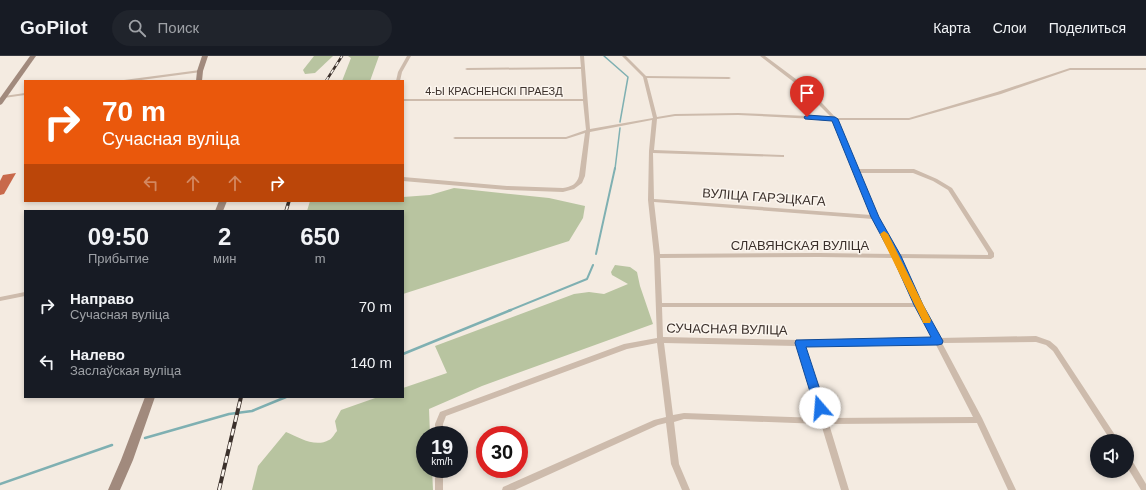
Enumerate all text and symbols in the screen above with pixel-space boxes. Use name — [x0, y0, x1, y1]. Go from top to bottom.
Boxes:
search box — [112, 10, 392, 46]
text: GoPilot — [20, 17, 88, 38]
icon: search — [126, 17, 148, 39]
text: Поиск — [158, 19, 199, 36]
text: Карта — [933, 20, 971, 36]
text: Слои — [993, 20, 1027, 36]
text: Поделиться — [1049, 20, 1126, 36]
pin — [790, 76, 824, 117]
icon: arrive — [796, 82, 818, 104]
street label: 4-Ы КРАСНЕНСКІ ПРАЕЗД — [425, 85, 563, 97]
icon: right — [36, 96, 88, 148]
text: 70 m — [102, 96, 166, 127]
text: Сучасная вуліца — [102, 129, 240, 149]
icon: left — [140, 172, 162, 194]
icon: ahead — [182, 172, 204, 194]
icon: ahead — [224, 172, 246, 194]
icon: right — [266, 172, 288, 194]
street label: ВУЛІЦА ГАРЭЦКАГА — [702, 185, 827, 209]
text: 09:50 — [88, 223, 149, 250]
text: 2 — [218, 223, 231, 250]
text: 650 — [300, 223, 340, 250]
street label: СЛАВЯНСКАЯ ВУЛІЦА — [731, 238, 869, 253]
text: Прибытие — [88, 251, 149, 266]
text: мин — [213, 251, 236, 266]
text: m — [315, 251, 326, 266]
text: Направо — [70, 290, 134, 307]
icon: right — [36, 295, 58, 317]
text: 70 m — [359, 298, 392, 315]
text: Сучасная вуліца — [70, 307, 169, 322]
street label: СУЧАСНАЯ ВУЛІЦА — [666, 320, 788, 338]
text: Налево — [70, 346, 125, 363]
icon: left — [36, 351, 58, 373]
text: 140 m — [350, 354, 392, 371]
text: Заслаўская вуліца — [70, 363, 181, 378]
position arrow — [799, 387, 841, 429]
speed limit sign: 30 — [476, 426, 528, 478]
map controls — [1090, 434, 1134, 478]
button: sound — [1090, 434, 1134, 478]
text: 19 — [431, 436, 453, 458]
text: km/h — [431, 456, 453, 467]

